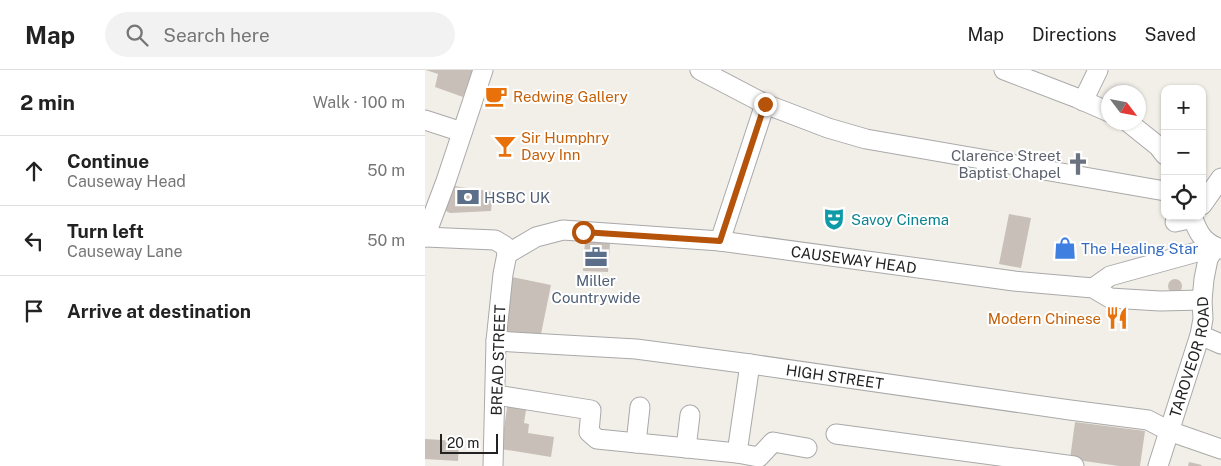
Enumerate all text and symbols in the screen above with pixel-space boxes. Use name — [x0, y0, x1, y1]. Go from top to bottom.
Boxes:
search box — [105, 12, 455, 57]
text: Map — [25, 21, 75, 49]
icon: search — [123, 21, 151, 49]
text: Search here — [163, 24, 270, 46]
text: Map — [967, 24, 1004, 45]
text: Directions — [1032, 24, 1117, 45]
text: Saved — [1145, 24, 1196, 45]
cafe icon: Redwing Gallery — [483, 83, 509, 109]
north arrow — [1101, 85, 1146, 130]
map controls — [1161, 85, 1206, 220]
button: + — [1161, 85, 1206, 130]
place label: Redwing Gallery — [513, 88, 628, 105]
text: 2 min — [20, 90, 75, 115]
text: Walk · 100 m — [313, 93, 405, 112]
route end — [754, 93, 777, 116]
place label: Sir Humphry Davy Inn — [521, 129, 609, 163]
button: − — [1161, 130, 1206, 175]
bar icon: Sir Humphry Davy Inn — [492, 133, 518, 159]
place label: Clarence Street Baptist Chapel — [951, 147, 1061, 181]
text: Continue — [67, 150, 149, 172]
church icon: Clarence Street Baptist Chapel — [1065, 151, 1091, 177]
icon: ahead — [20, 157, 48, 185]
text: 50 m — [367, 161, 405, 180]
text: Causeway Head — [67, 172, 186, 191]
button: locate — [1161, 175, 1206, 220]
bank icon: HSBC UK — [455, 184, 481, 210]
place label: HSBC UK — [484, 189, 550, 206]
theatre icon: Savoy Cinema — [821, 206, 847, 232]
place label: Savoy Cinema — [851, 211, 949, 228]
text: Turn left — [67, 220, 144, 242]
route start — [572, 221, 595, 244]
icon: left — [20, 227, 48, 255]
text: 50 m — [367, 231, 405, 250]
shop icon: The Healing Star — [1052, 235, 1078, 261]
place label: The Healing Star — [1081, 240, 1198, 257]
text: Causeway Lane — [67, 242, 182, 261]
street label: CAUSEWAY HEAD — [790, 242, 918, 276]
office icon: Miller Countrywide — [583, 244, 609, 270]
place label: Miller Countrywide — [552, 272, 640, 306]
street label: TAROVEOR ROAD — [1166, 296, 1212, 419]
icon: arrive — [20, 297, 48, 325]
text: Arrive at destination — [67, 300, 251, 322]
street label: BREAD STREET — [488, 304, 508, 416]
restaurant icon: Modern Chinese — [1104, 305, 1130, 331]
place label: Modern Chinese — [988, 310, 1101, 327]
street label: HIGH STREET — [785, 361, 885, 392]
scale bar — [440, 431, 497, 454]
text: 20 m — [447, 435, 479, 451]

